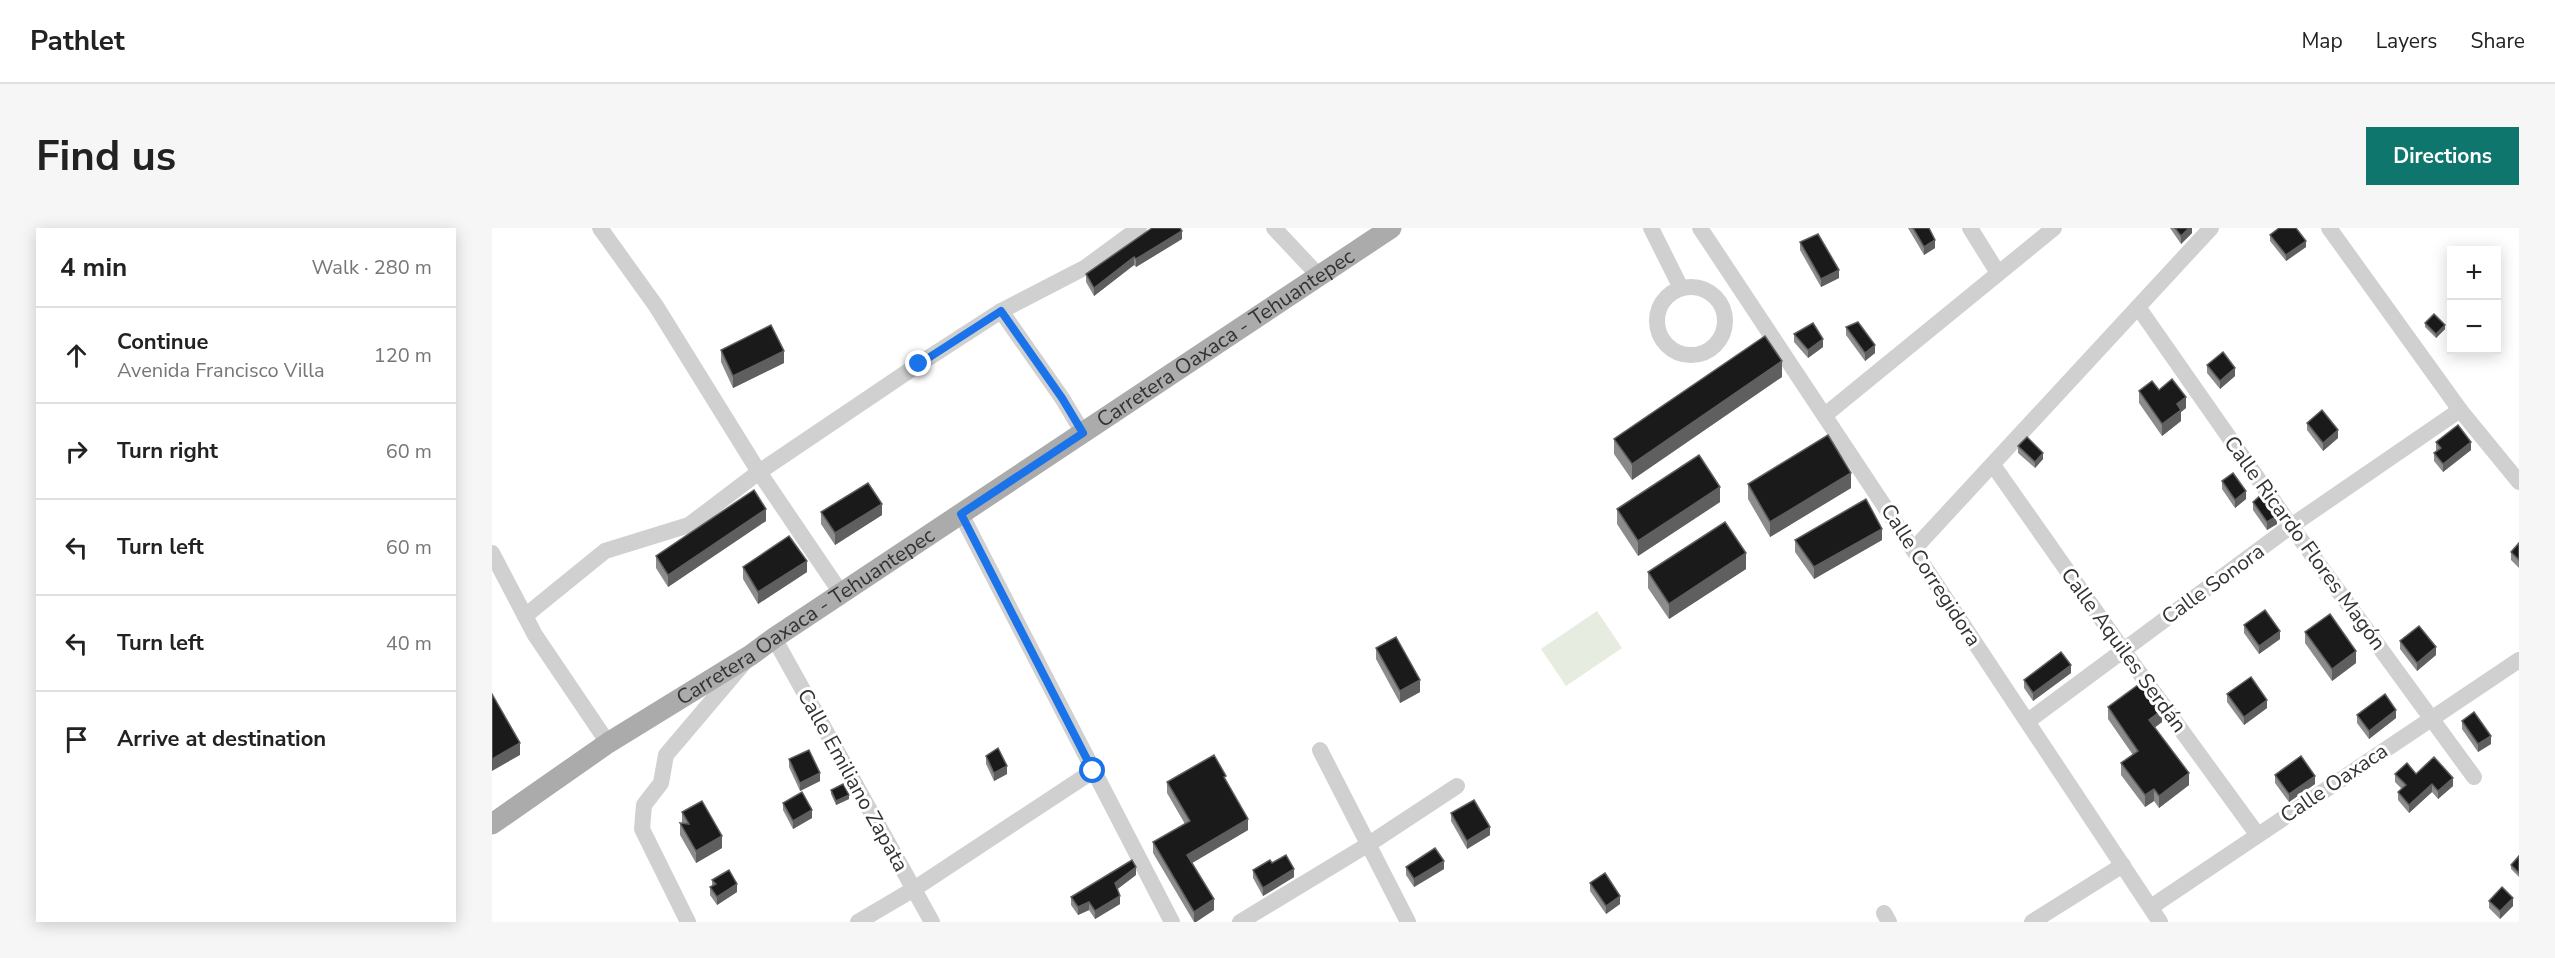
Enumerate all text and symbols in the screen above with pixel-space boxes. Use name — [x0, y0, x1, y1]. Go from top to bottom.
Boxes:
text: Pathlet — [30, 22, 125, 60]
text: Map — [2301, 27, 2343, 55]
text: Layers — [2376, 27, 2437, 55]
text: Share — [2470, 27, 2525, 55]
button: Directions — [2366, 127, 2519, 185]
text: Find us — [36, 128, 176, 185]
street label: Carretera Oaxaca - Tehuantepec — [1091, 242, 1360, 434]
map controls — [2447, 246, 2501, 354]
button: + — [2447, 246, 2501, 300]
text: 4 min — [60, 250, 127, 285]
text: Walk · 280 m — [312, 254, 432, 281]
button: − — [2447, 300, 2501, 354]
text: Continue — [117, 327, 208, 357]
icon: ahead — [60, 339, 93, 372]
text: 120 m — [374, 342, 432, 369]
route end — [905, 350, 931, 376]
text: Avenida Francisco Villa — [117, 357, 325, 384]
street label: Calle Ricardo Flores Magón — [2218, 430, 2392, 656]
icon: right — [60, 435, 93, 468]
text: Turn right — [117, 436, 218, 466]
text: 60 m — [386, 438, 432, 465]
street label: Calle Corregidora — [1874, 498, 1988, 652]
street label: Carretera Oaxaca - Tehuantepec — [671, 521, 940, 712]
icon: left — [60, 531, 93, 564]
text: Turn left — [117, 532, 204, 562]
text: 60 m — [386, 534, 432, 561]
street label: Calle Sonora — [2156, 537, 2270, 631]
street label: Calle Aquiles Serdán — [2055, 562, 2193, 738]
icon: left — [60, 627, 93, 660]
text: Turn left — [117, 628, 204, 658]
text: 40 m — [386, 630, 432, 657]
street label: Calle Emiliano Zapata — [791, 683, 915, 877]
icon: arrive — [60, 723, 93, 756]
text: Arrive at destination — [117, 724, 326, 754]
street label: Calle Oaxaca — [2275, 737, 2393, 829]
route start — [1079, 757, 1105, 783]

